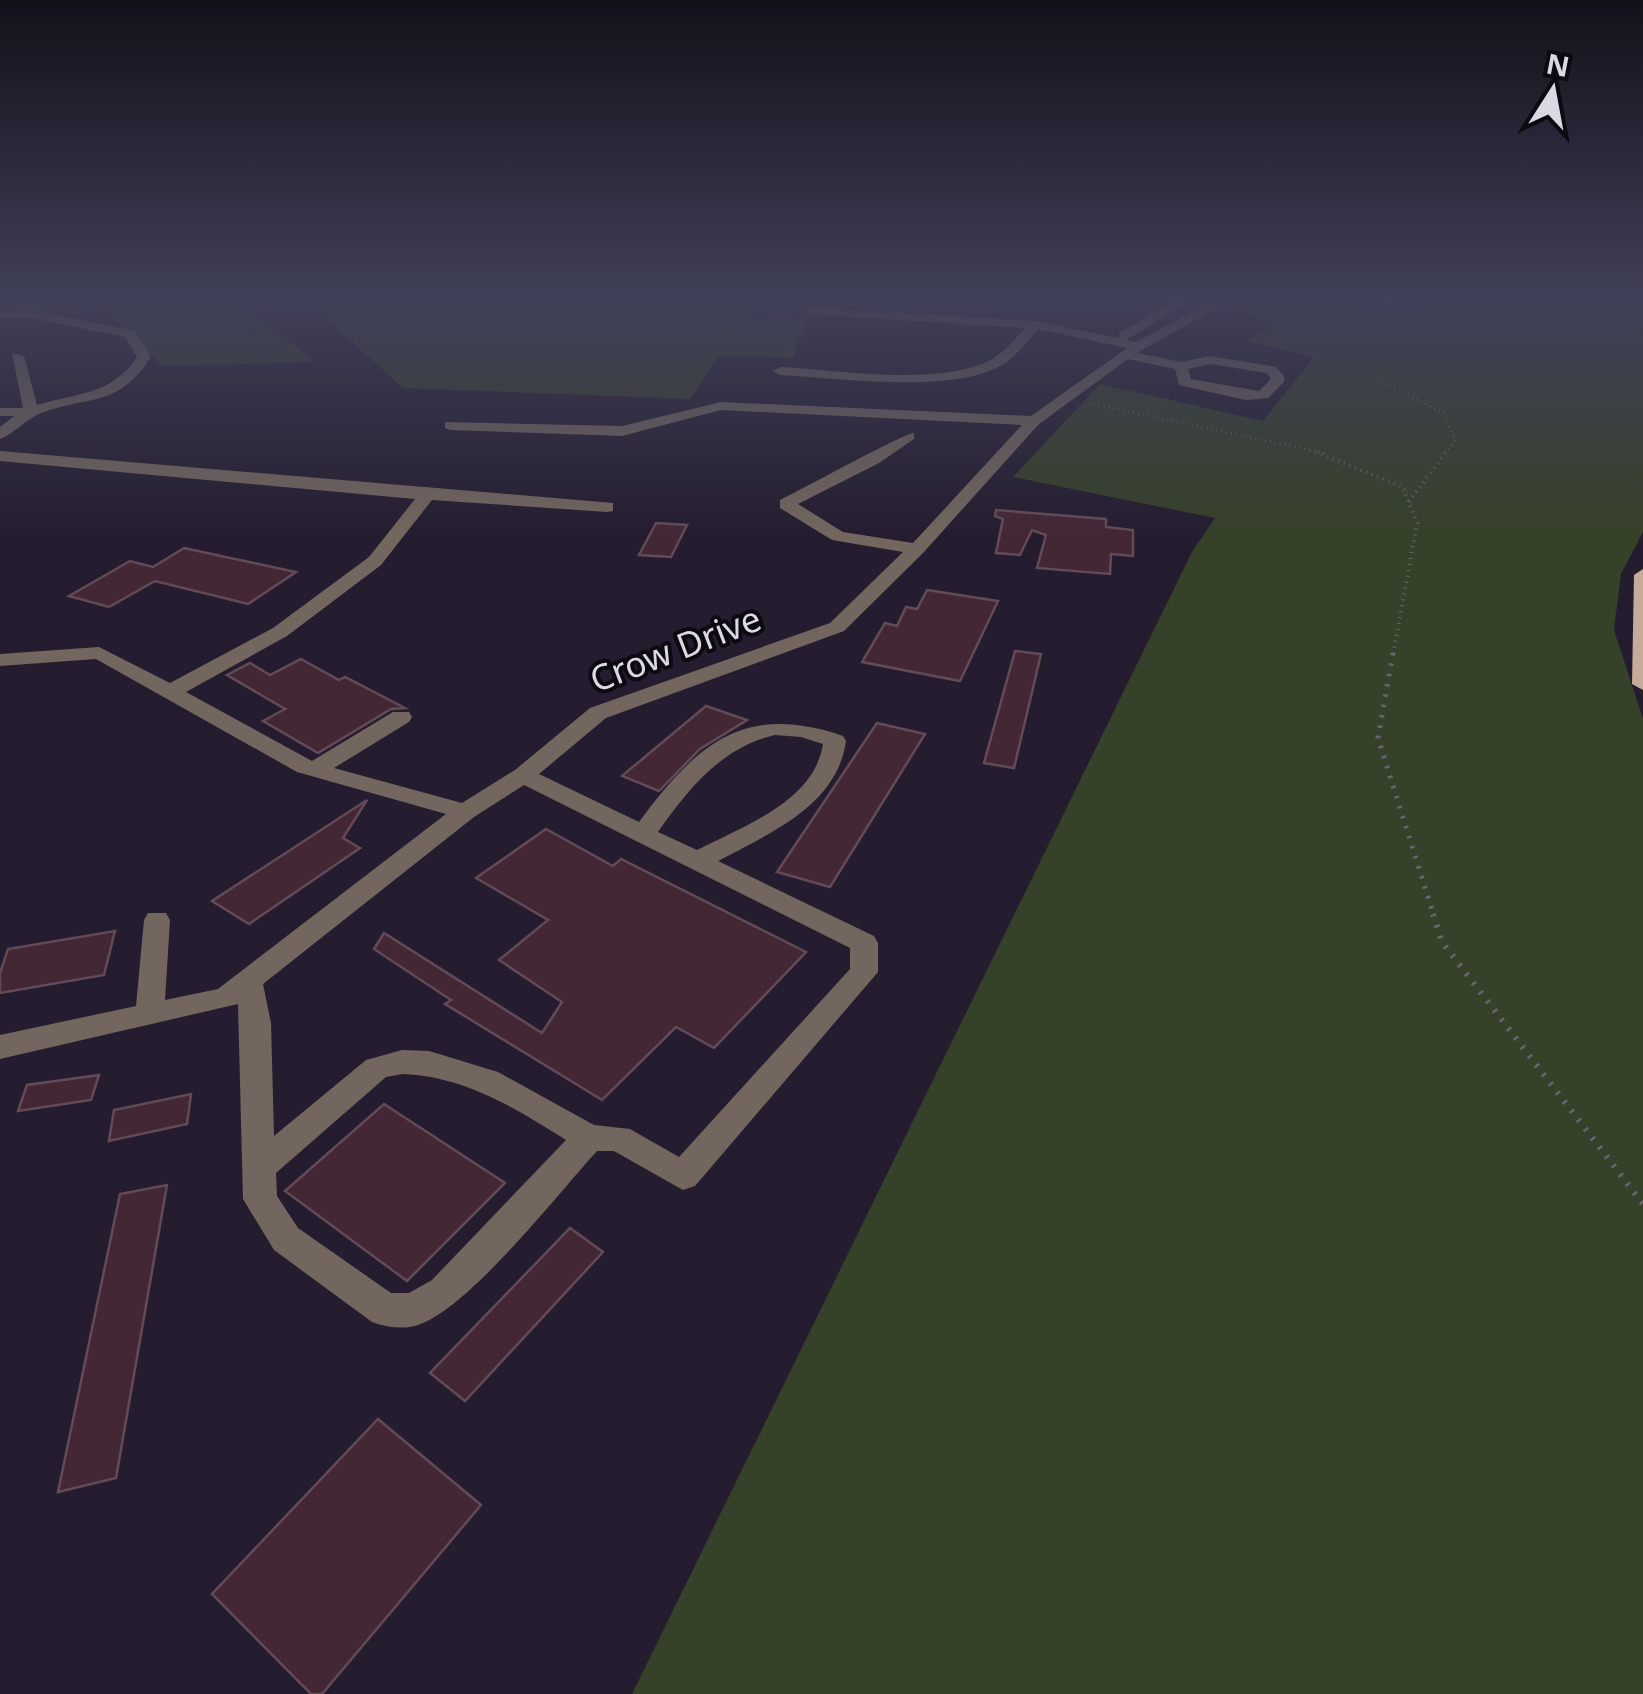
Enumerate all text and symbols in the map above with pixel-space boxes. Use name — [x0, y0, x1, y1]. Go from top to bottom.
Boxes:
north arrow — [1503, 40, 1603, 140]
text: N — [1543, 44, 1573, 85]
street label: Crow Drive — [583, 594, 767, 702]

